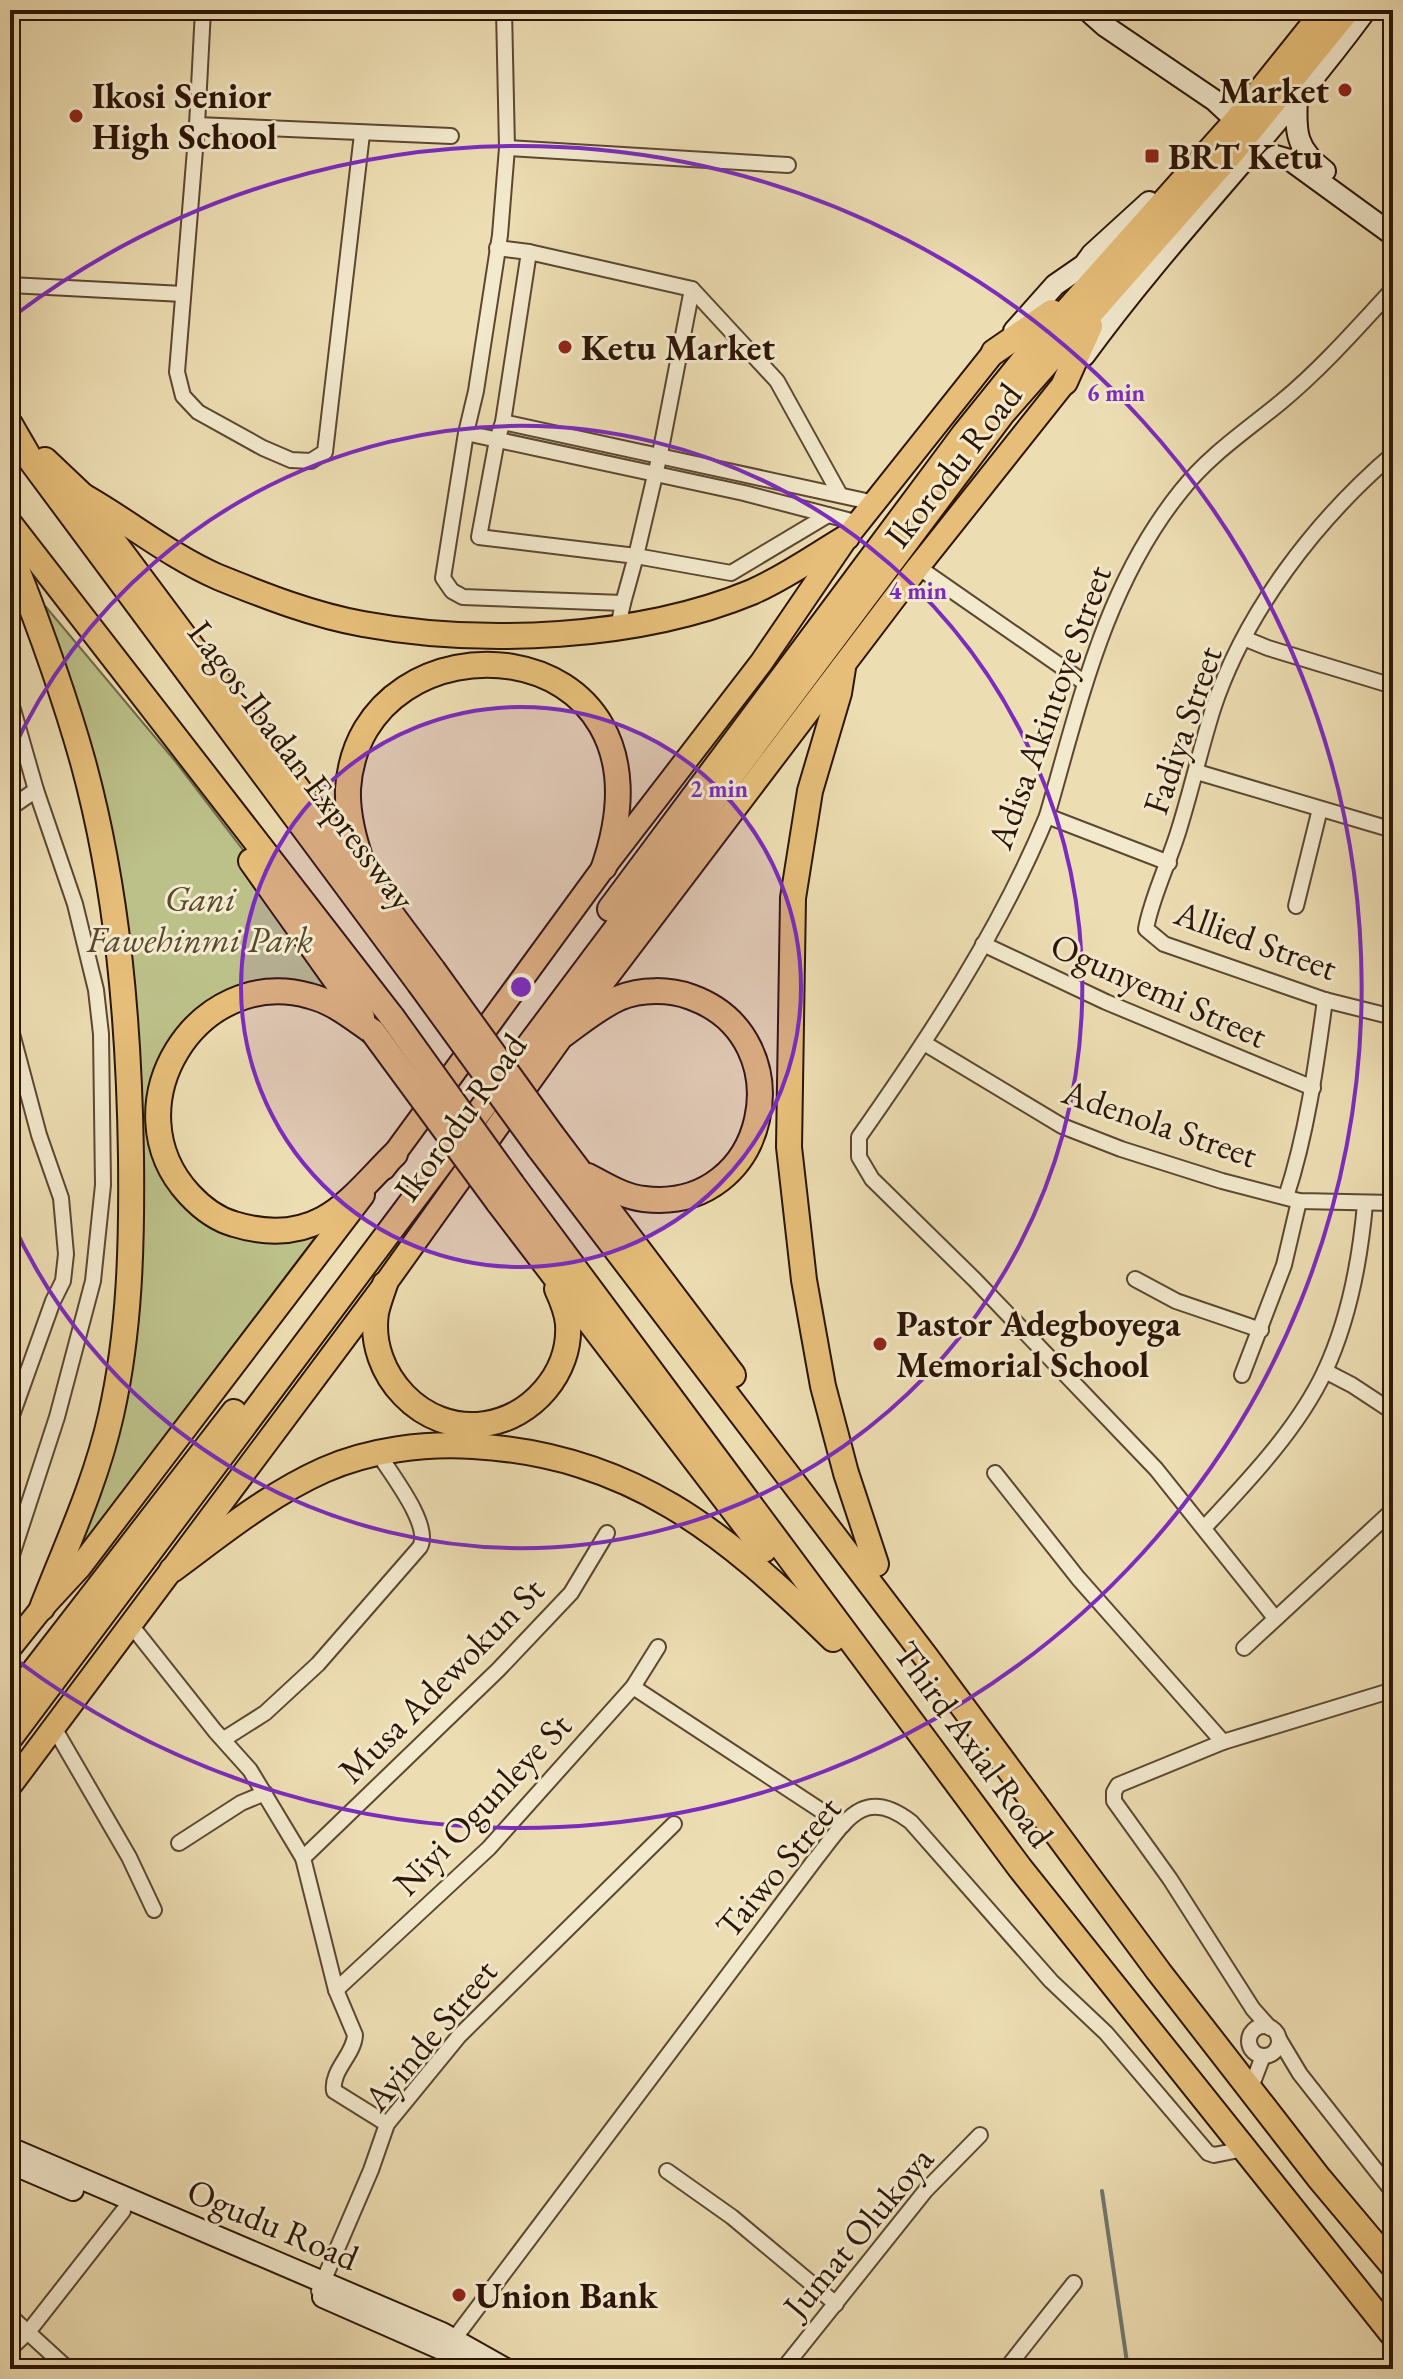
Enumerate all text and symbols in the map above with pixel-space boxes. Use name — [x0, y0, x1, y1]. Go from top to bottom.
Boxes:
place label: Market — [1219, 67, 1329, 114]
place label: Ikosi Senior High School — [92, 72, 277, 160]
marker: Market — [1336, 81, 1354, 99]
marker: Ikosi Senior High School — [67, 107, 85, 125]
place label: BRT Ketu — [1168, 133, 1323, 180]
marker: BRT Ketu — [1143, 147, 1161, 165]
place label: Ketu Market — [581, 324, 776, 371]
marker: Ketu Market — [556, 338, 574, 356]
street label: Ikorodu Road — [874, 372, 1032, 557]
text: 6 min — [1087, 377, 1146, 408]
street label: Adisa Akintoye Street — [976, 558, 1122, 856]
text: 4 min — [889, 575, 948, 606]
street label: Lagos-Ibadan Expressway — [178, 611, 427, 920]
street label: Fadiya Street — [1131, 639, 1233, 820]
text: 2 min — [690, 773, 749, 804]
park label: Gani Fawehinmi Park — [86, 875, 313, 963]
street label: Allied Street — [1168, 889, 1344, 991]
street label: Ogunyemi Street — [1044, 921, 1275, 1059]
centre of rings — [507, 973, 535, 1001]
street label: Ikorodu Road — [383, 1023, 537, 1210]
street label: Adenola Street — [1056, 1067, 1264, 1178]
place label: Pastor Adegboyega Memorial School — [896, 1300, 1181, 1388]
marker: Pastor Adegboyega Memorial School — [871, 1335, 889, 1353]
street label: Musa Adewokun St — [328, 1566, 555, 1793]
street label: Third Axial Road — [883, 1632, 1065, 1857]
street label: Niyi Ogunleye St — [383, 1702, 582, 1906]
street label: Taiwo Street — [705, 1786, 852, 1948]
street label: Ayinde Street — [352, 1949, 508, 2122]
street label: Jumat Olukoya — [770, 2136, 944, 2330]
street label: Ogudu Road — [180, 2167, 367, 2281]
place label: Union Bank — [475, 2272, 659, 2319]
marker: Union Bank — [450, 2286, 468, 2304]

